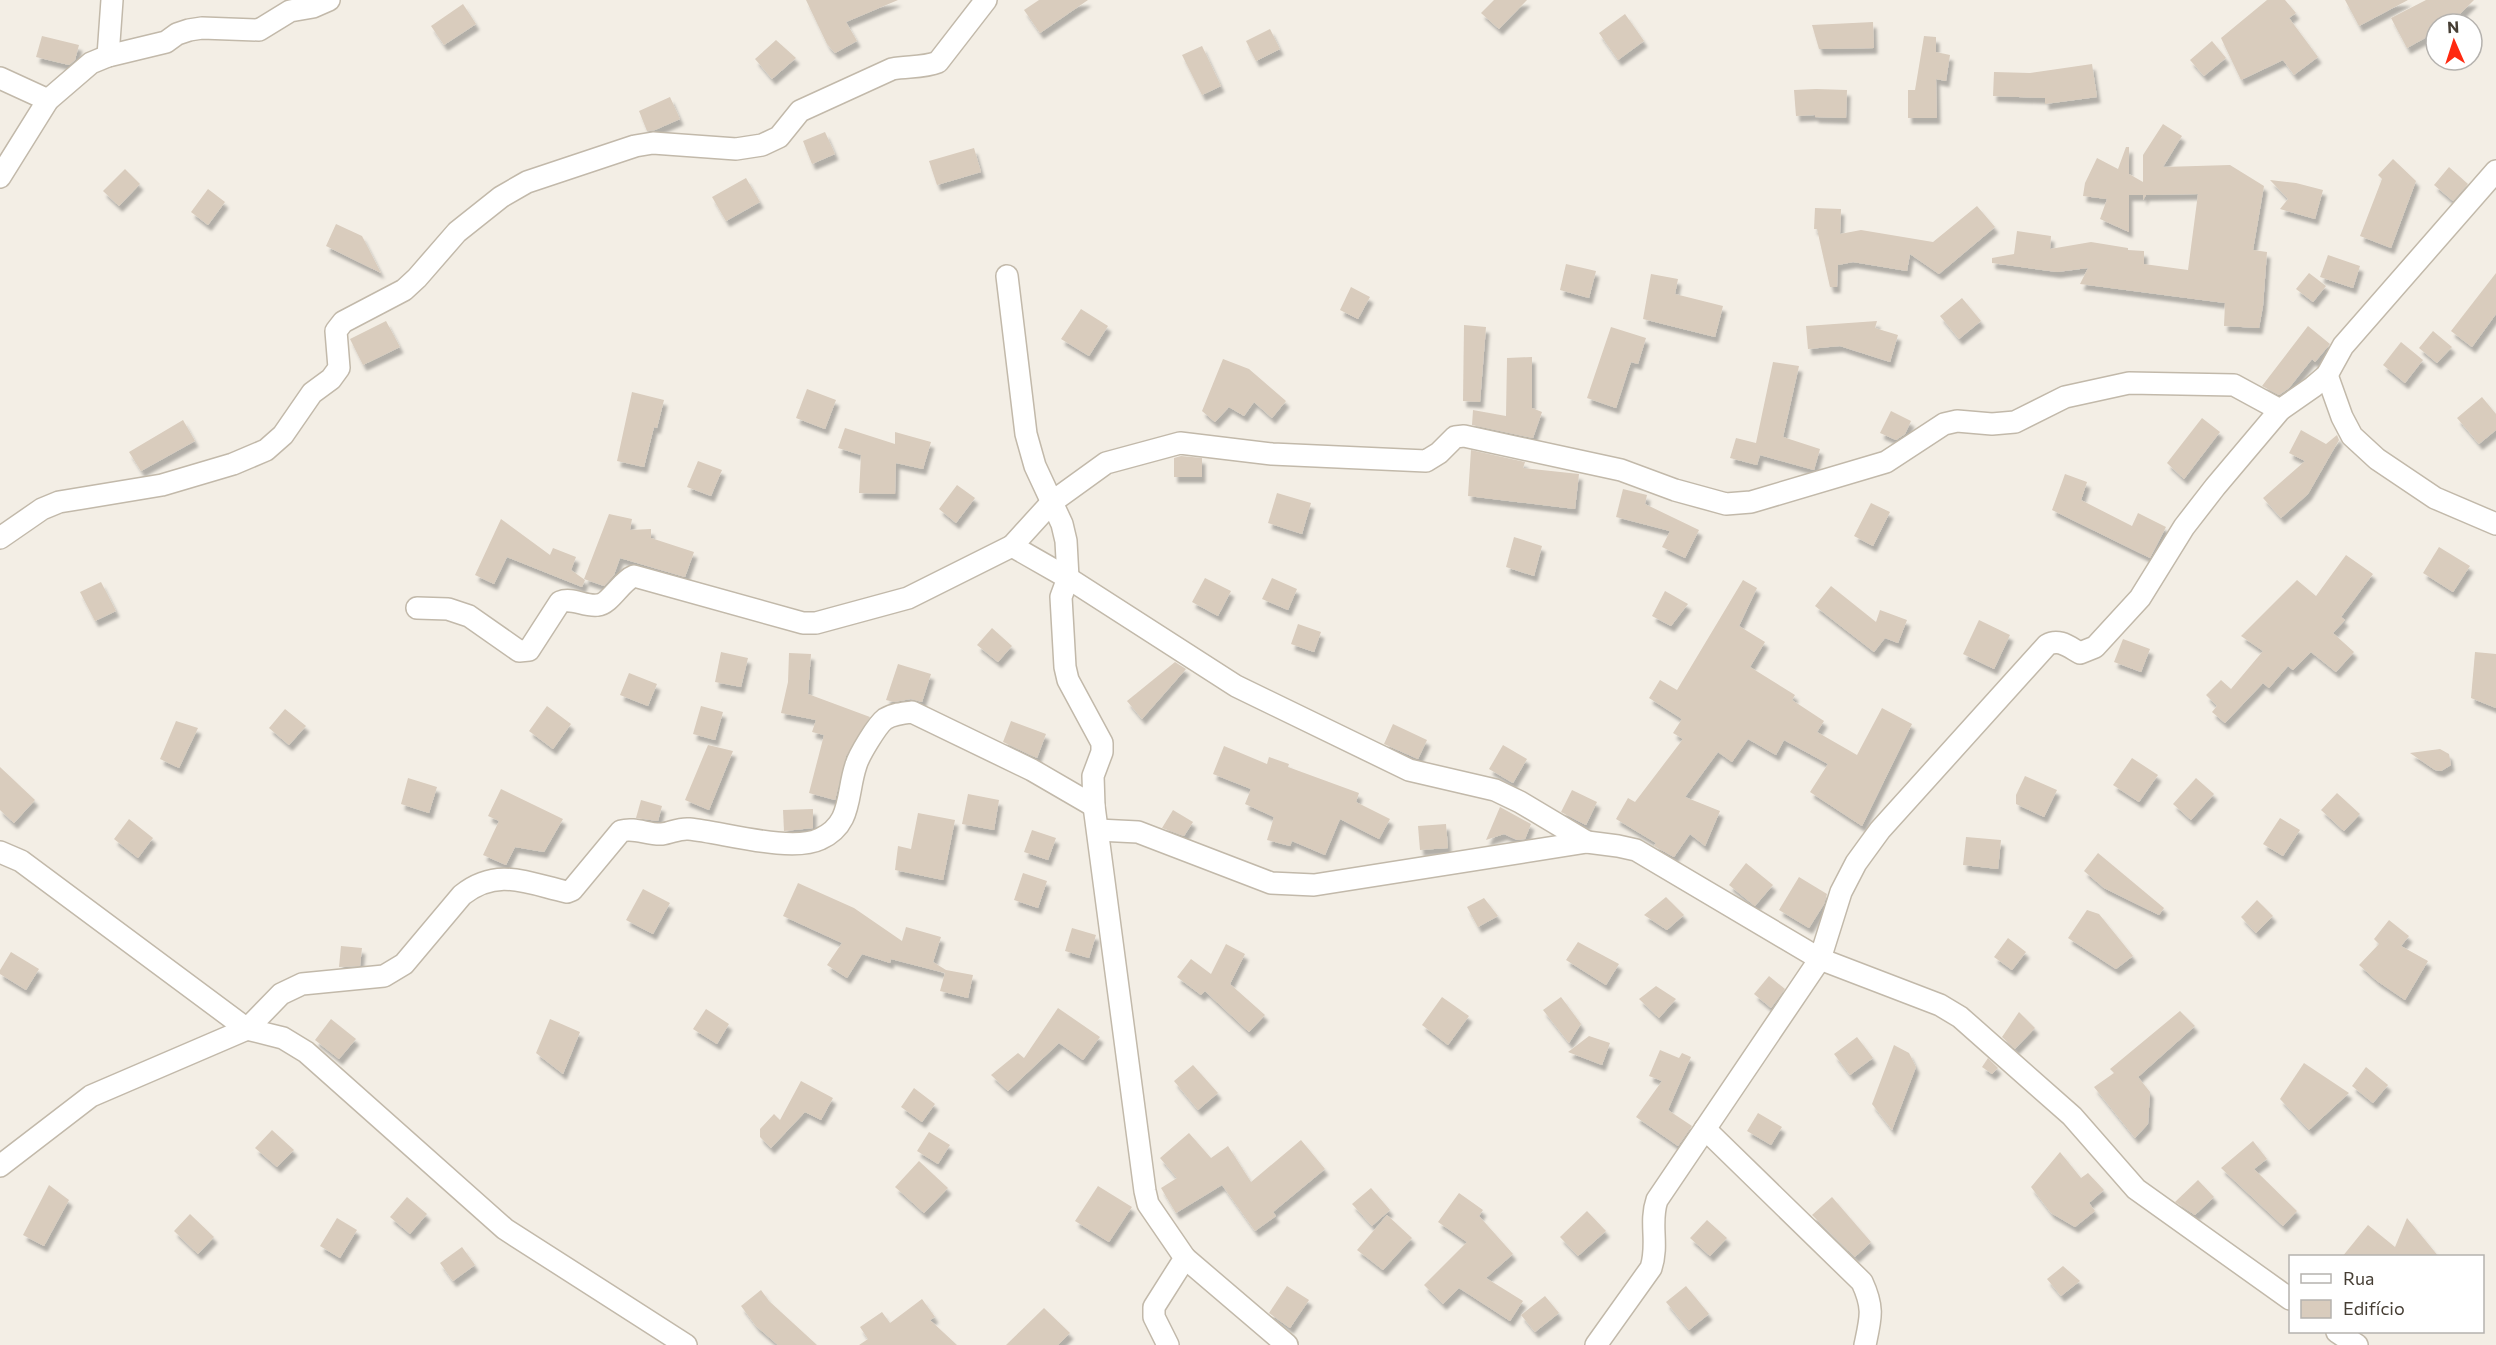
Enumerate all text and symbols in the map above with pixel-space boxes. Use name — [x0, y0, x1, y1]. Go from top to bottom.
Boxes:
north arrow — [2424, 12, 2484, 72]
text: N — [2447, 17, 2460, 36]
legend — [2289, 1255, 2484, 1333]
text: Rua — [2343, 1267, 2374, 1289]
text: Edifício — [2343, 1297, 2405, 1319]

